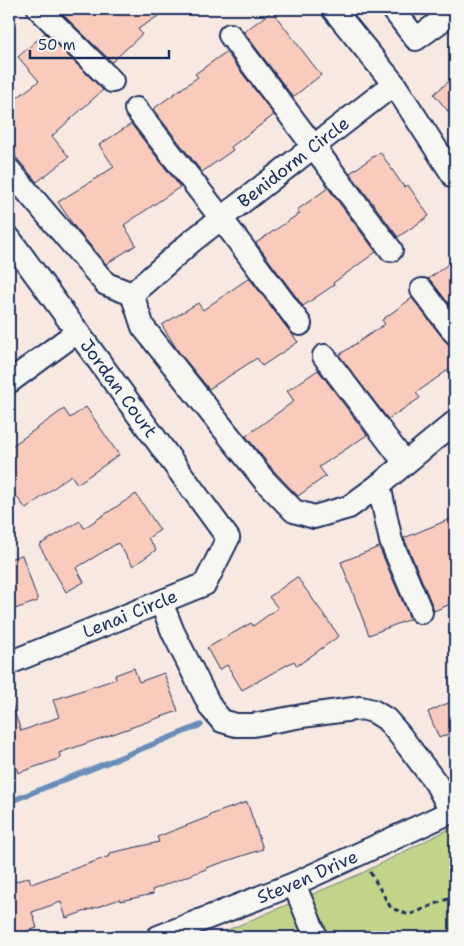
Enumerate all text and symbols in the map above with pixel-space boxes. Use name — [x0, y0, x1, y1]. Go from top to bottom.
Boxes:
scale bar — [30, 28, 169, 60]
text: 50 m — [38, 35, 76, 55]
street label: Benidorm Circle — [233, 111, 354, 213]
street label: Jordan Court — [75, 334, 163, 442]
street label: Lenai Circle — [79, 584, 181, 644]
street label: Steven Drive — [253, 844, 362, 909]

